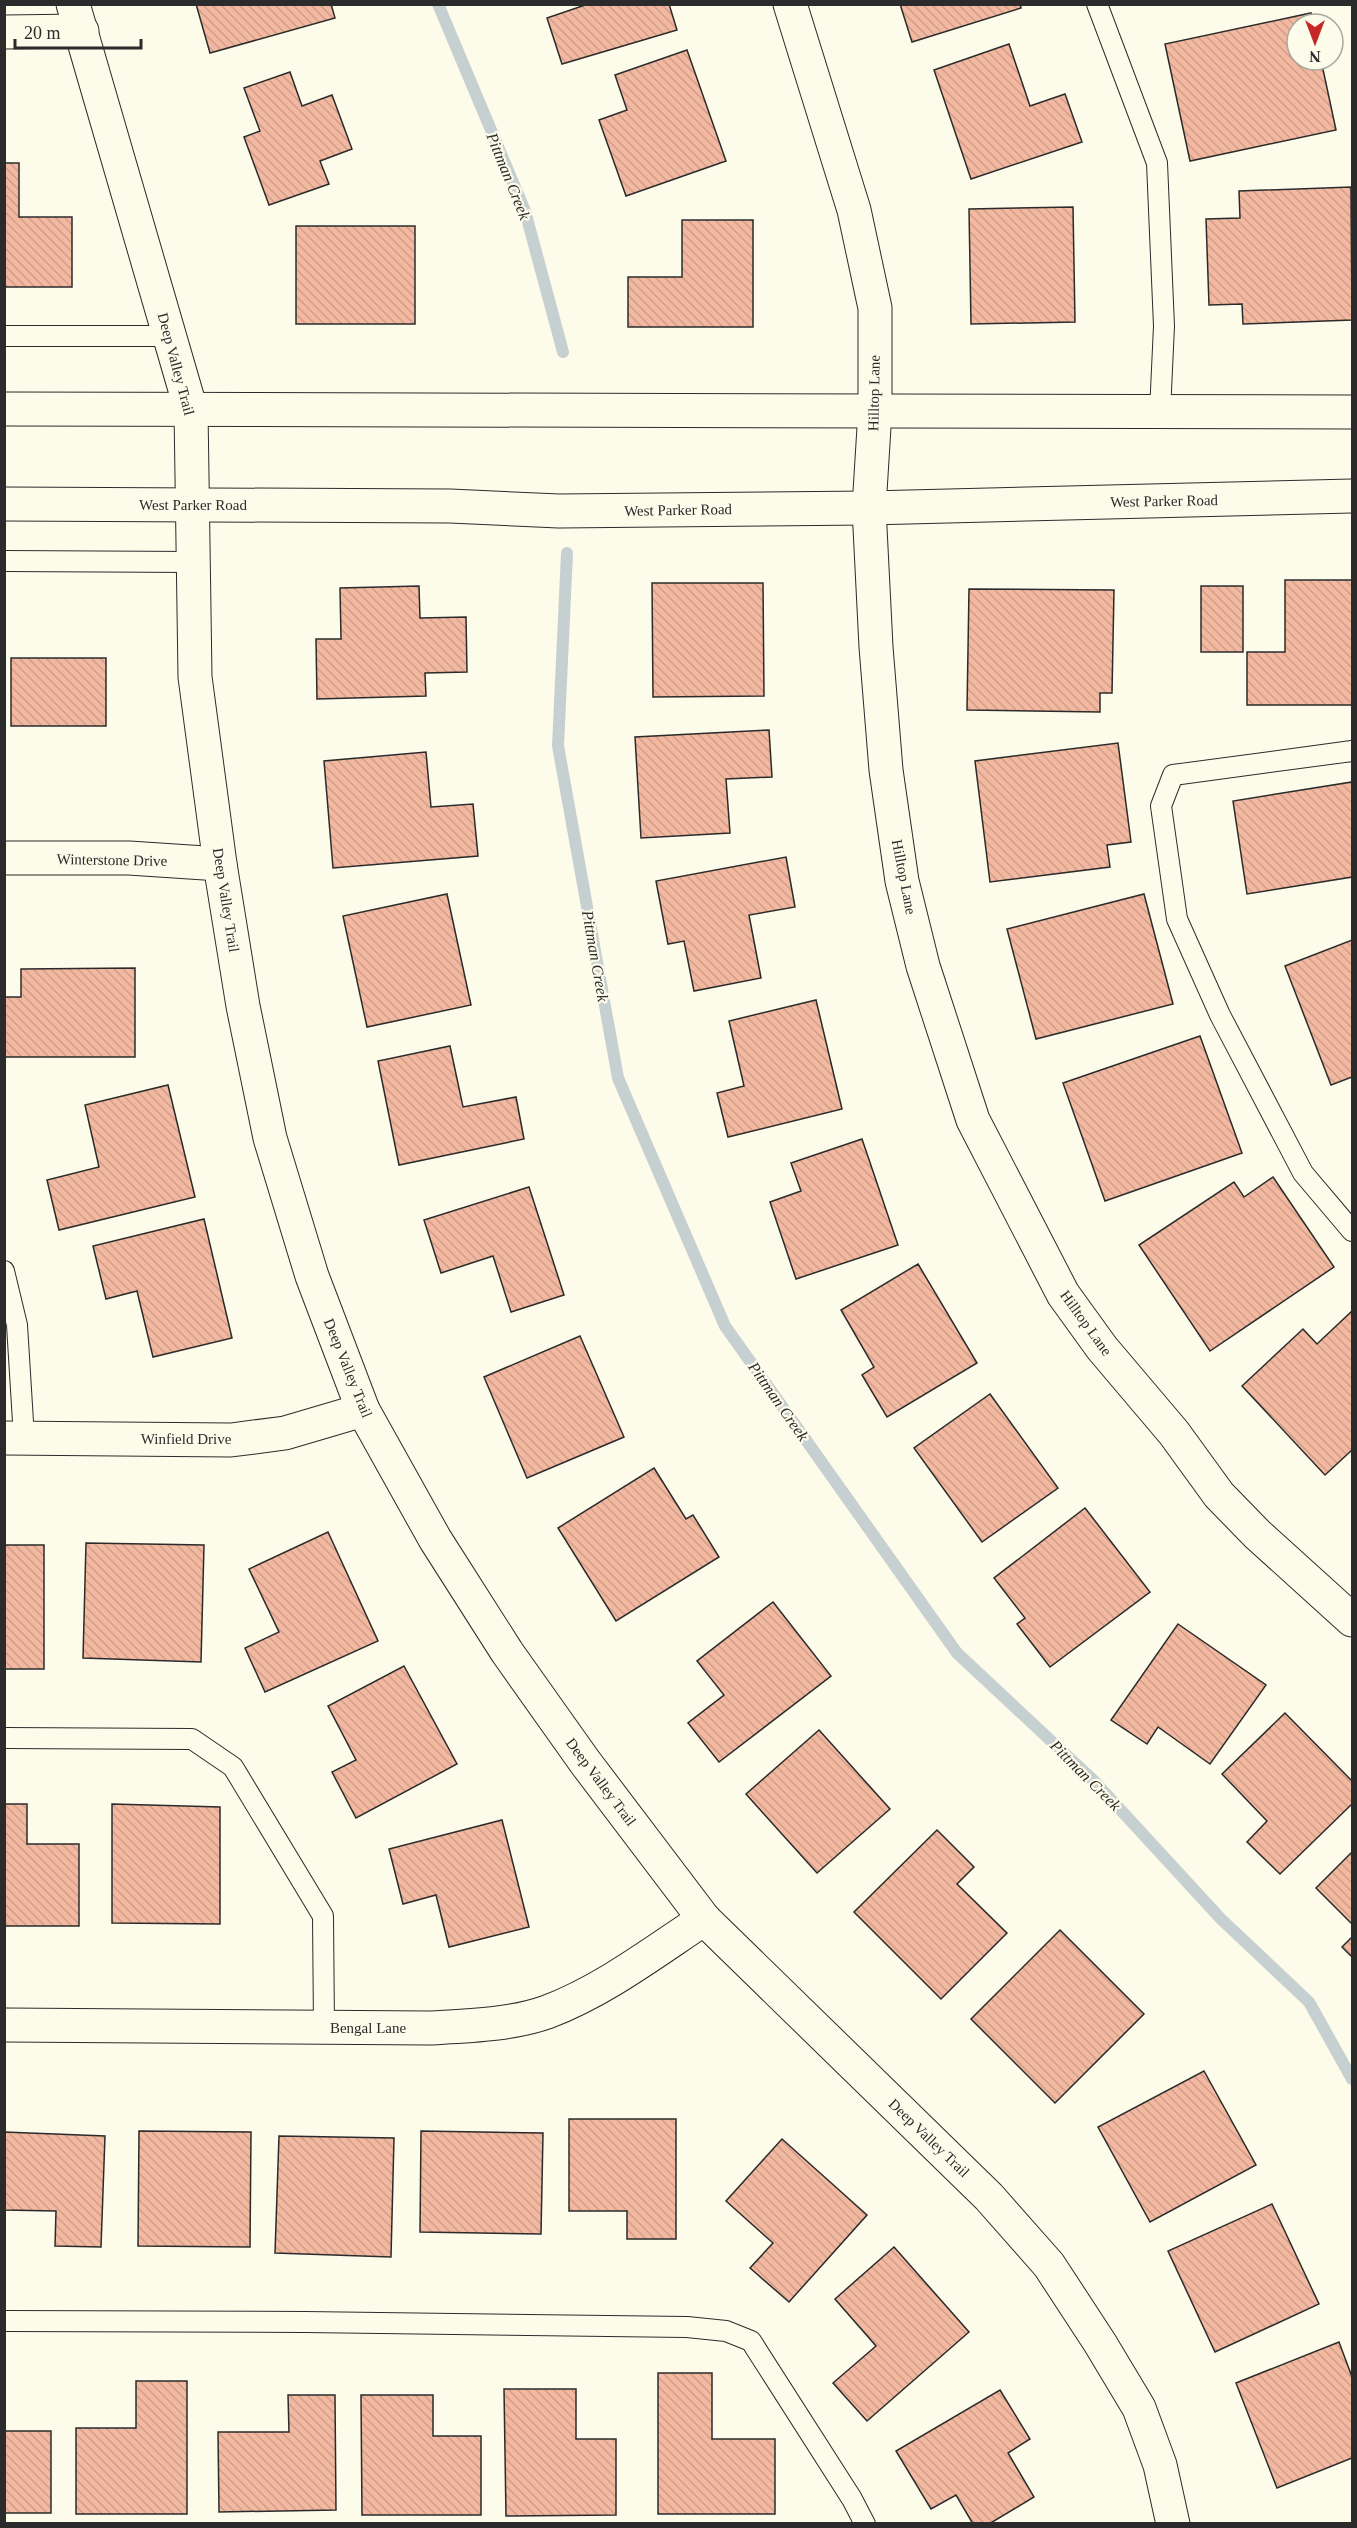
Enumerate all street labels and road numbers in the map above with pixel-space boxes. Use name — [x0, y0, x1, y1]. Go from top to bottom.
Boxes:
street label: Deep Valley Trail — [155, 311, 197, 417]
street label: Hilltop Lane — [865, 354, 883, 431]
street label: West Parker Road — [1110, 492, 1219, 510]
street label: West Parker Road — [139, 497, 247, 513]
street label: West Parker Road — [624, 501, 733, 519]
street label: Hilltop Lane — [889, 838, 919, 916]
street label: Deep Valley Trail — [210, 847, 242, 953]
street label: Winterstone Drive — [57, 851, 168, 869]
street label: Hilltop Lane — [1057, 1287, 1115, 1359]
street label: Deep Valley Trail — [321, 1316, 375, 1420]
street label: Winfield Drive — [141, 1431, 232, 1447]
street label: Deep Valley Trail — [563, 1735, 639, 1829]
street label: Bengal Lane — [330, 2020, 406, 2036]
street label: Deep Valley Trail — [885, 2096, 973, 2180]

